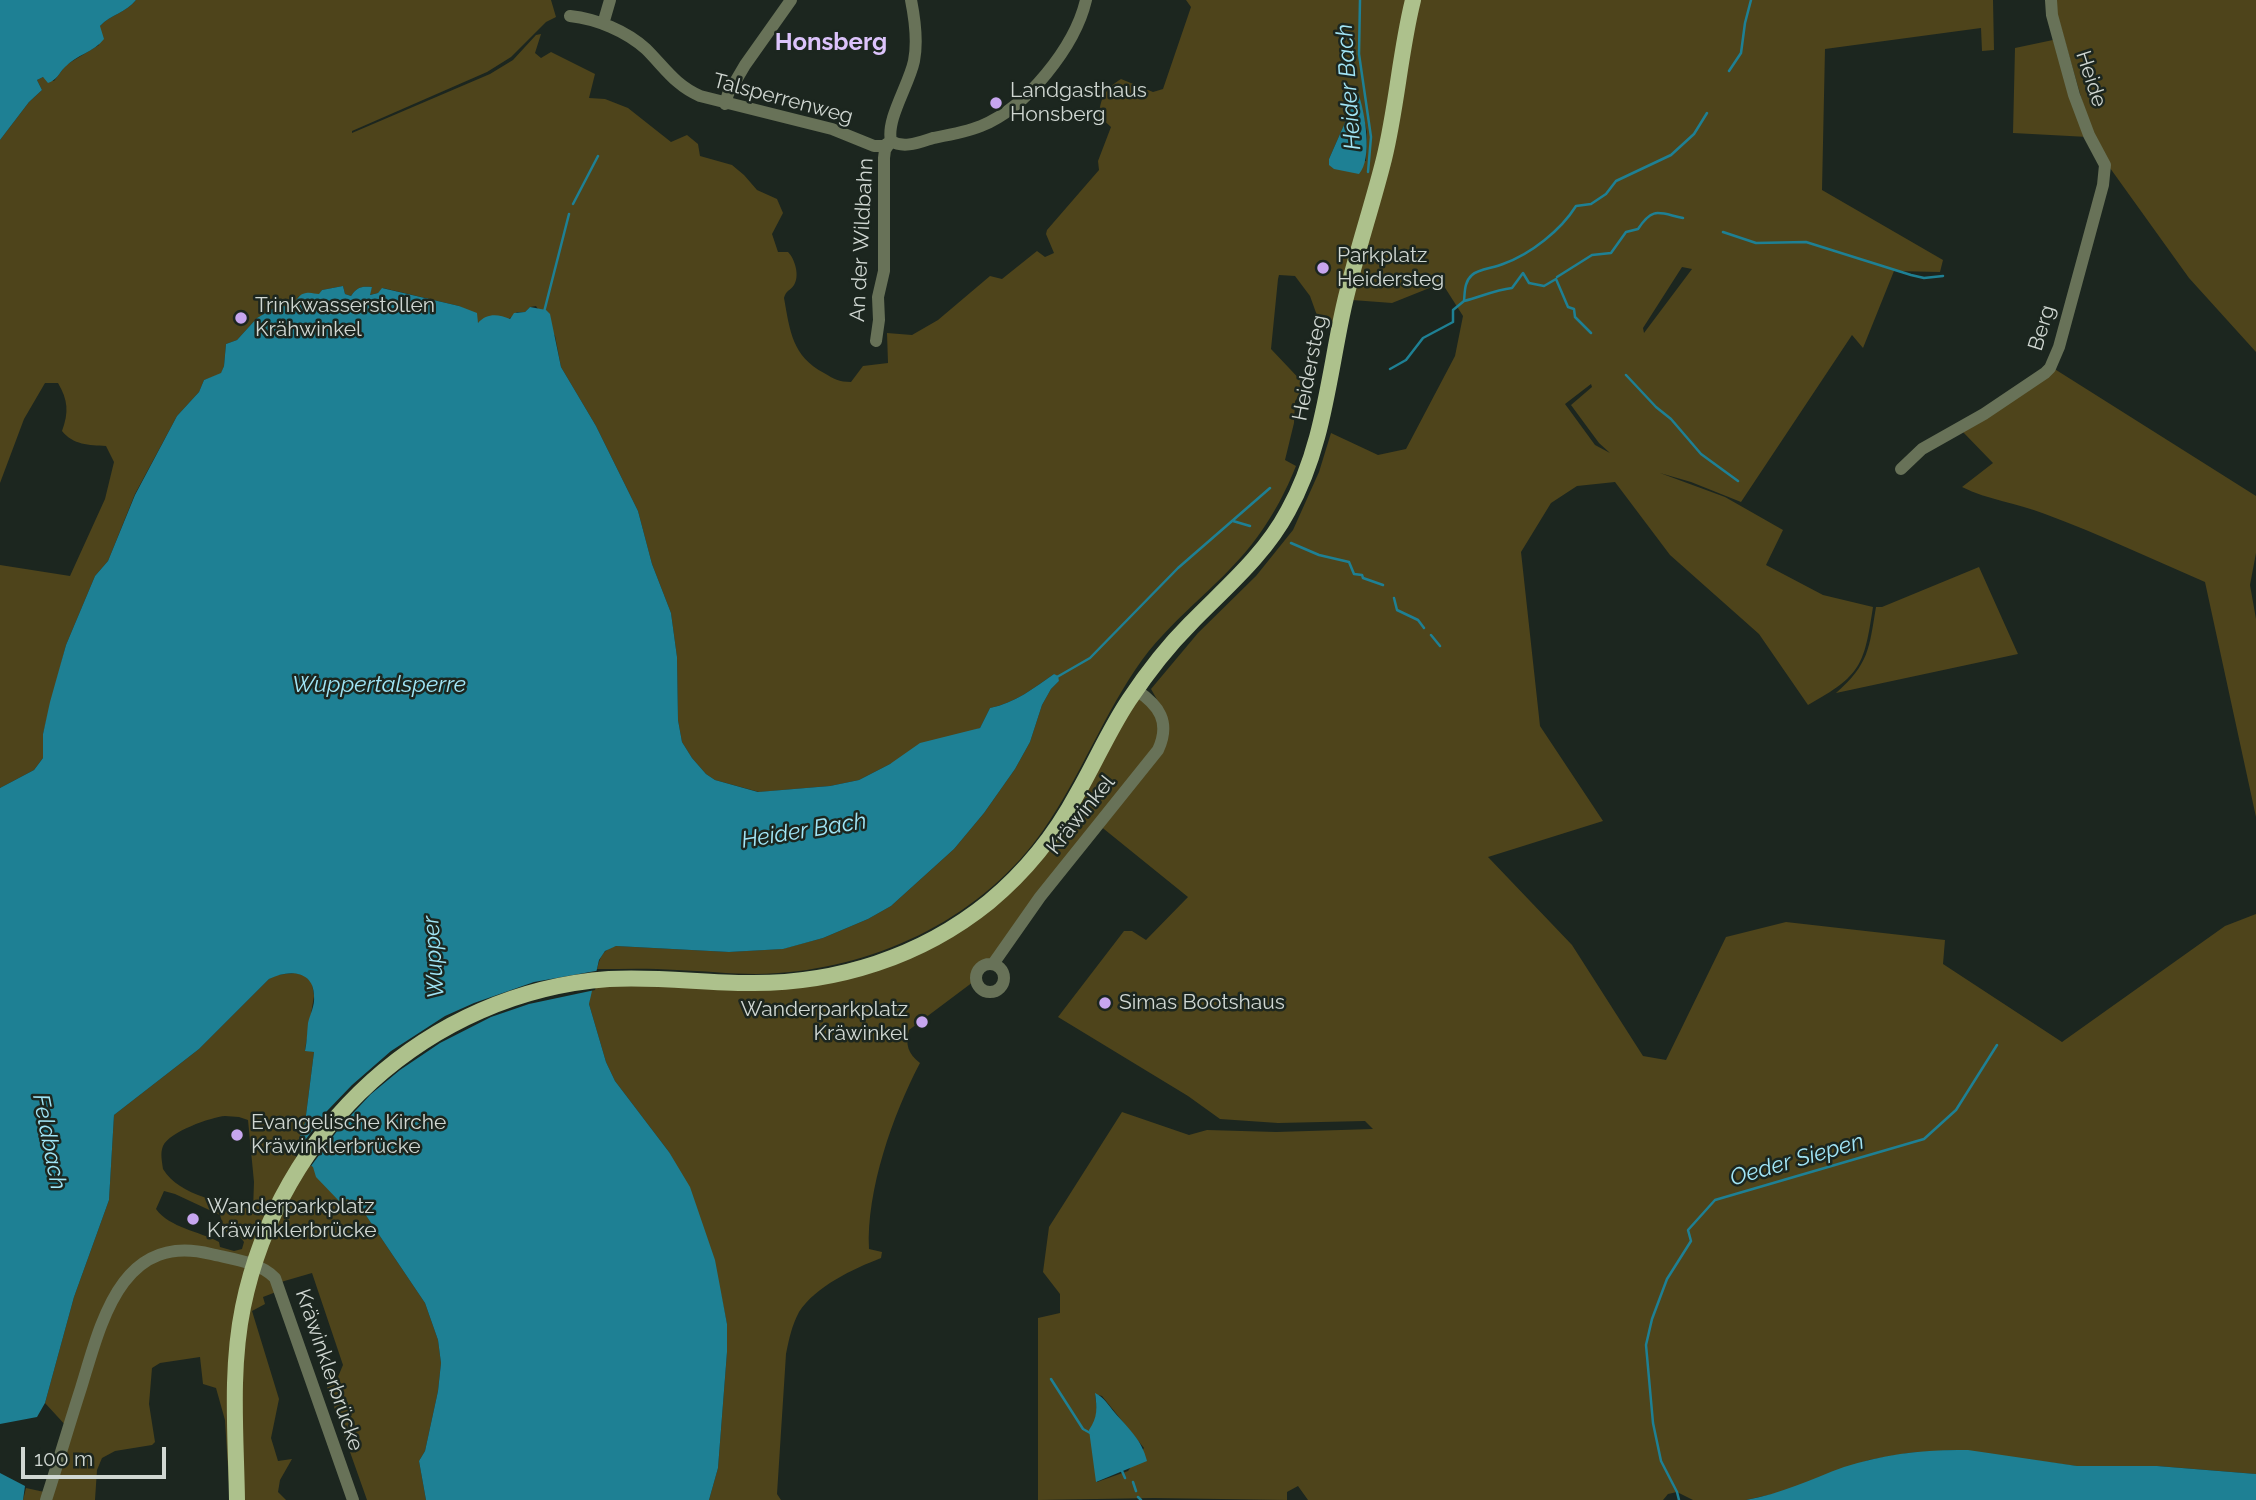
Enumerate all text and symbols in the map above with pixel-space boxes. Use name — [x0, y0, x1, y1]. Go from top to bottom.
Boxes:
water label: Heider Bach — [1331, 23, 1367, 151]
district label: Honsberg — [775, 29, 887, 57]
street label: Heide — [2070, 48, 2112, 110]
street label: Talsperrenweg — [710, 68, 856, 130]
place label: Landgasthaus Honsberg — [1010, 78, 1147, 128]
marker: Landgasthaus Honsberg — [988, 95, 1004, 111]
street label: An der Wildbahn — [845, 157, 879, 323]
place label: Parkplatz Heidersteg — [1337, 243, 1444, 293]
marker: Parkplatz Heidersteg — [1315, 260, 1331, 276]
place label: Trinkwasserstollen Krähwinkel — [255, 293, 435, 343]
street label: Berg — [2023, 302, 2061, 354]
marker: Trinkwasserstollen Krähwinkel — [233, 310, 249, 326]
street label: Heidersteg — [1287, 313, 1333, 423]
water label: Wuppertalsperre — [292, 671, 466, 699]
street label: Kräwinkel — [1041, 770, 1121, 860]
water label: Heider Bach — [739, 807, 869, 855]
water label: Wupper — [417, 915, 451, 999]
place label: Simas Bootshaus — [1119, 990, 1285, 1016]
marker: Simas Bootshaus — [1097, 995, 1113, 1011]
place label: Wanderparkplatz Kräwinkel — [740, 997, 908, 1047]
marker: Wanderparkplatz Kräwinkel — [914, 1014, 930, 1030]
water label: Feldbach — [26, 1092, 72, 1192]
place label: Evangelische Kirche Kräwinklerbrücke — [251, 1110, 446, 1160]
marker: Evangelische Kirche Kräwinklerbrücke — [229, 1127, 245, 1143]
water label: Oeder Siepen — [1727, 1128, 1867, 1192]
place label: Wanderparkplatz Kräwinklerbrücke — [207, 1194, 377, 1244]
marker: Wanderparkplatz Kräwinklerbrücke — [185, 1211, 201, 1227]
street label: Kräwinklerbrücke — [289, 1286, 369, 1454]
scale bar — [24, 1434, 170, 1478]
text: 100 m — [34, 1446, 93, 1471]

